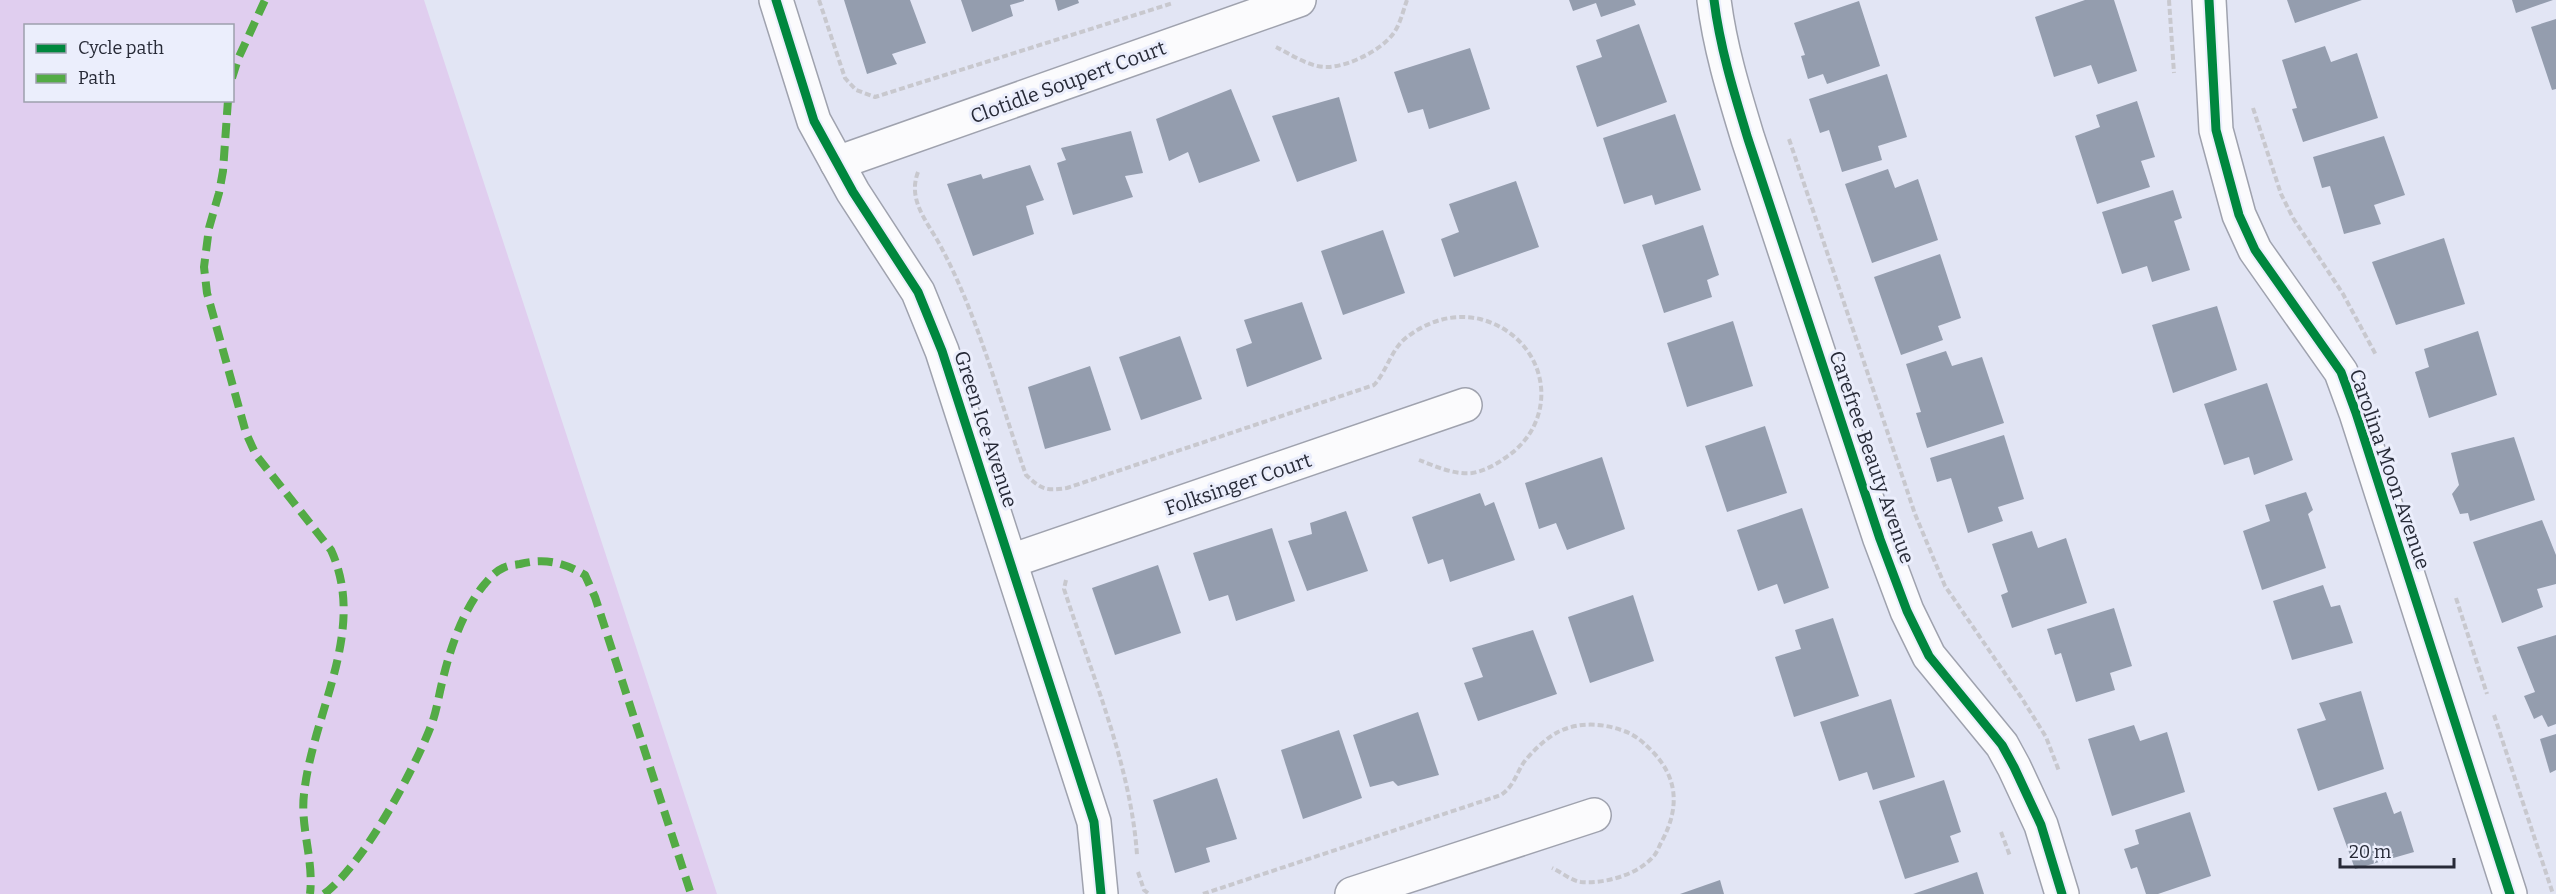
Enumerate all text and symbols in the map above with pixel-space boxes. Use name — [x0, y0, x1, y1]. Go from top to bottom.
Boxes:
legend — [24, 24, 234, 102]
street label: Clotidle Soupert Court — [967, 35, 1169, 129]
text: Cycle path — [78, 37, 164, 59]
text: Path — [78, 67, 116, 89]
street label: Green Ice Avenue — [949, 348, 1023, 510]
street label: Carefree Beauty Avenue — [1824, 348, 1920, 566]
street label: Carolina Moon Avenue — [2344, 366, 2436, 572]
street label: Folksinger Court — [1162, 448, 1314, 520]
scale bar — [2340, 831, 2454, 869]
text: 20 m — [2349, 841, 2391, 863]

